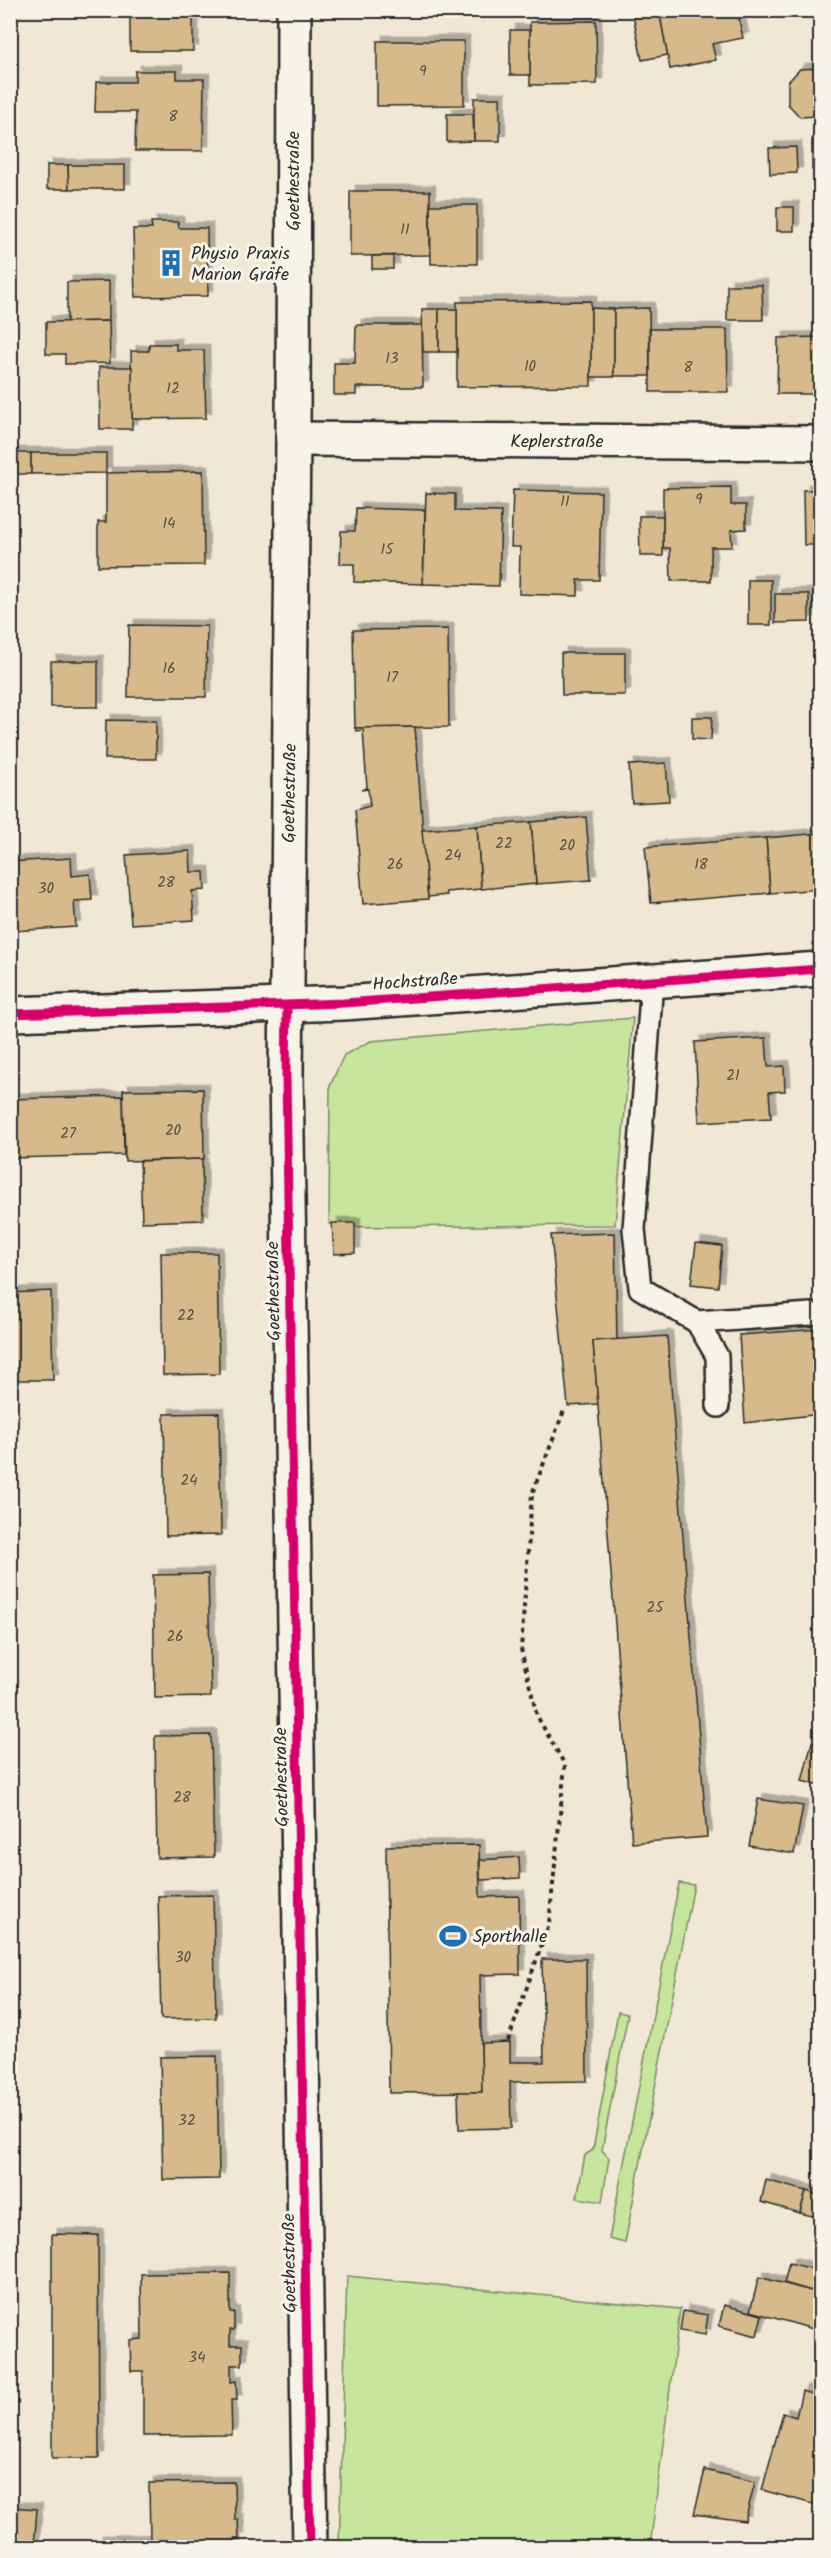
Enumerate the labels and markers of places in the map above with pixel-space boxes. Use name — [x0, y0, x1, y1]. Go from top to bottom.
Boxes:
place label: Physio Praxis Marion Gräfe — [191, 240, 290, 290]
building icon: Physio Praxis Marion Gräfe — [156, 248, 186, 278]
sports icon: Sporthalle — [438, 1921, 468, 1951]
place label: Sporthalle — [473, 1923, 547, 1952]

